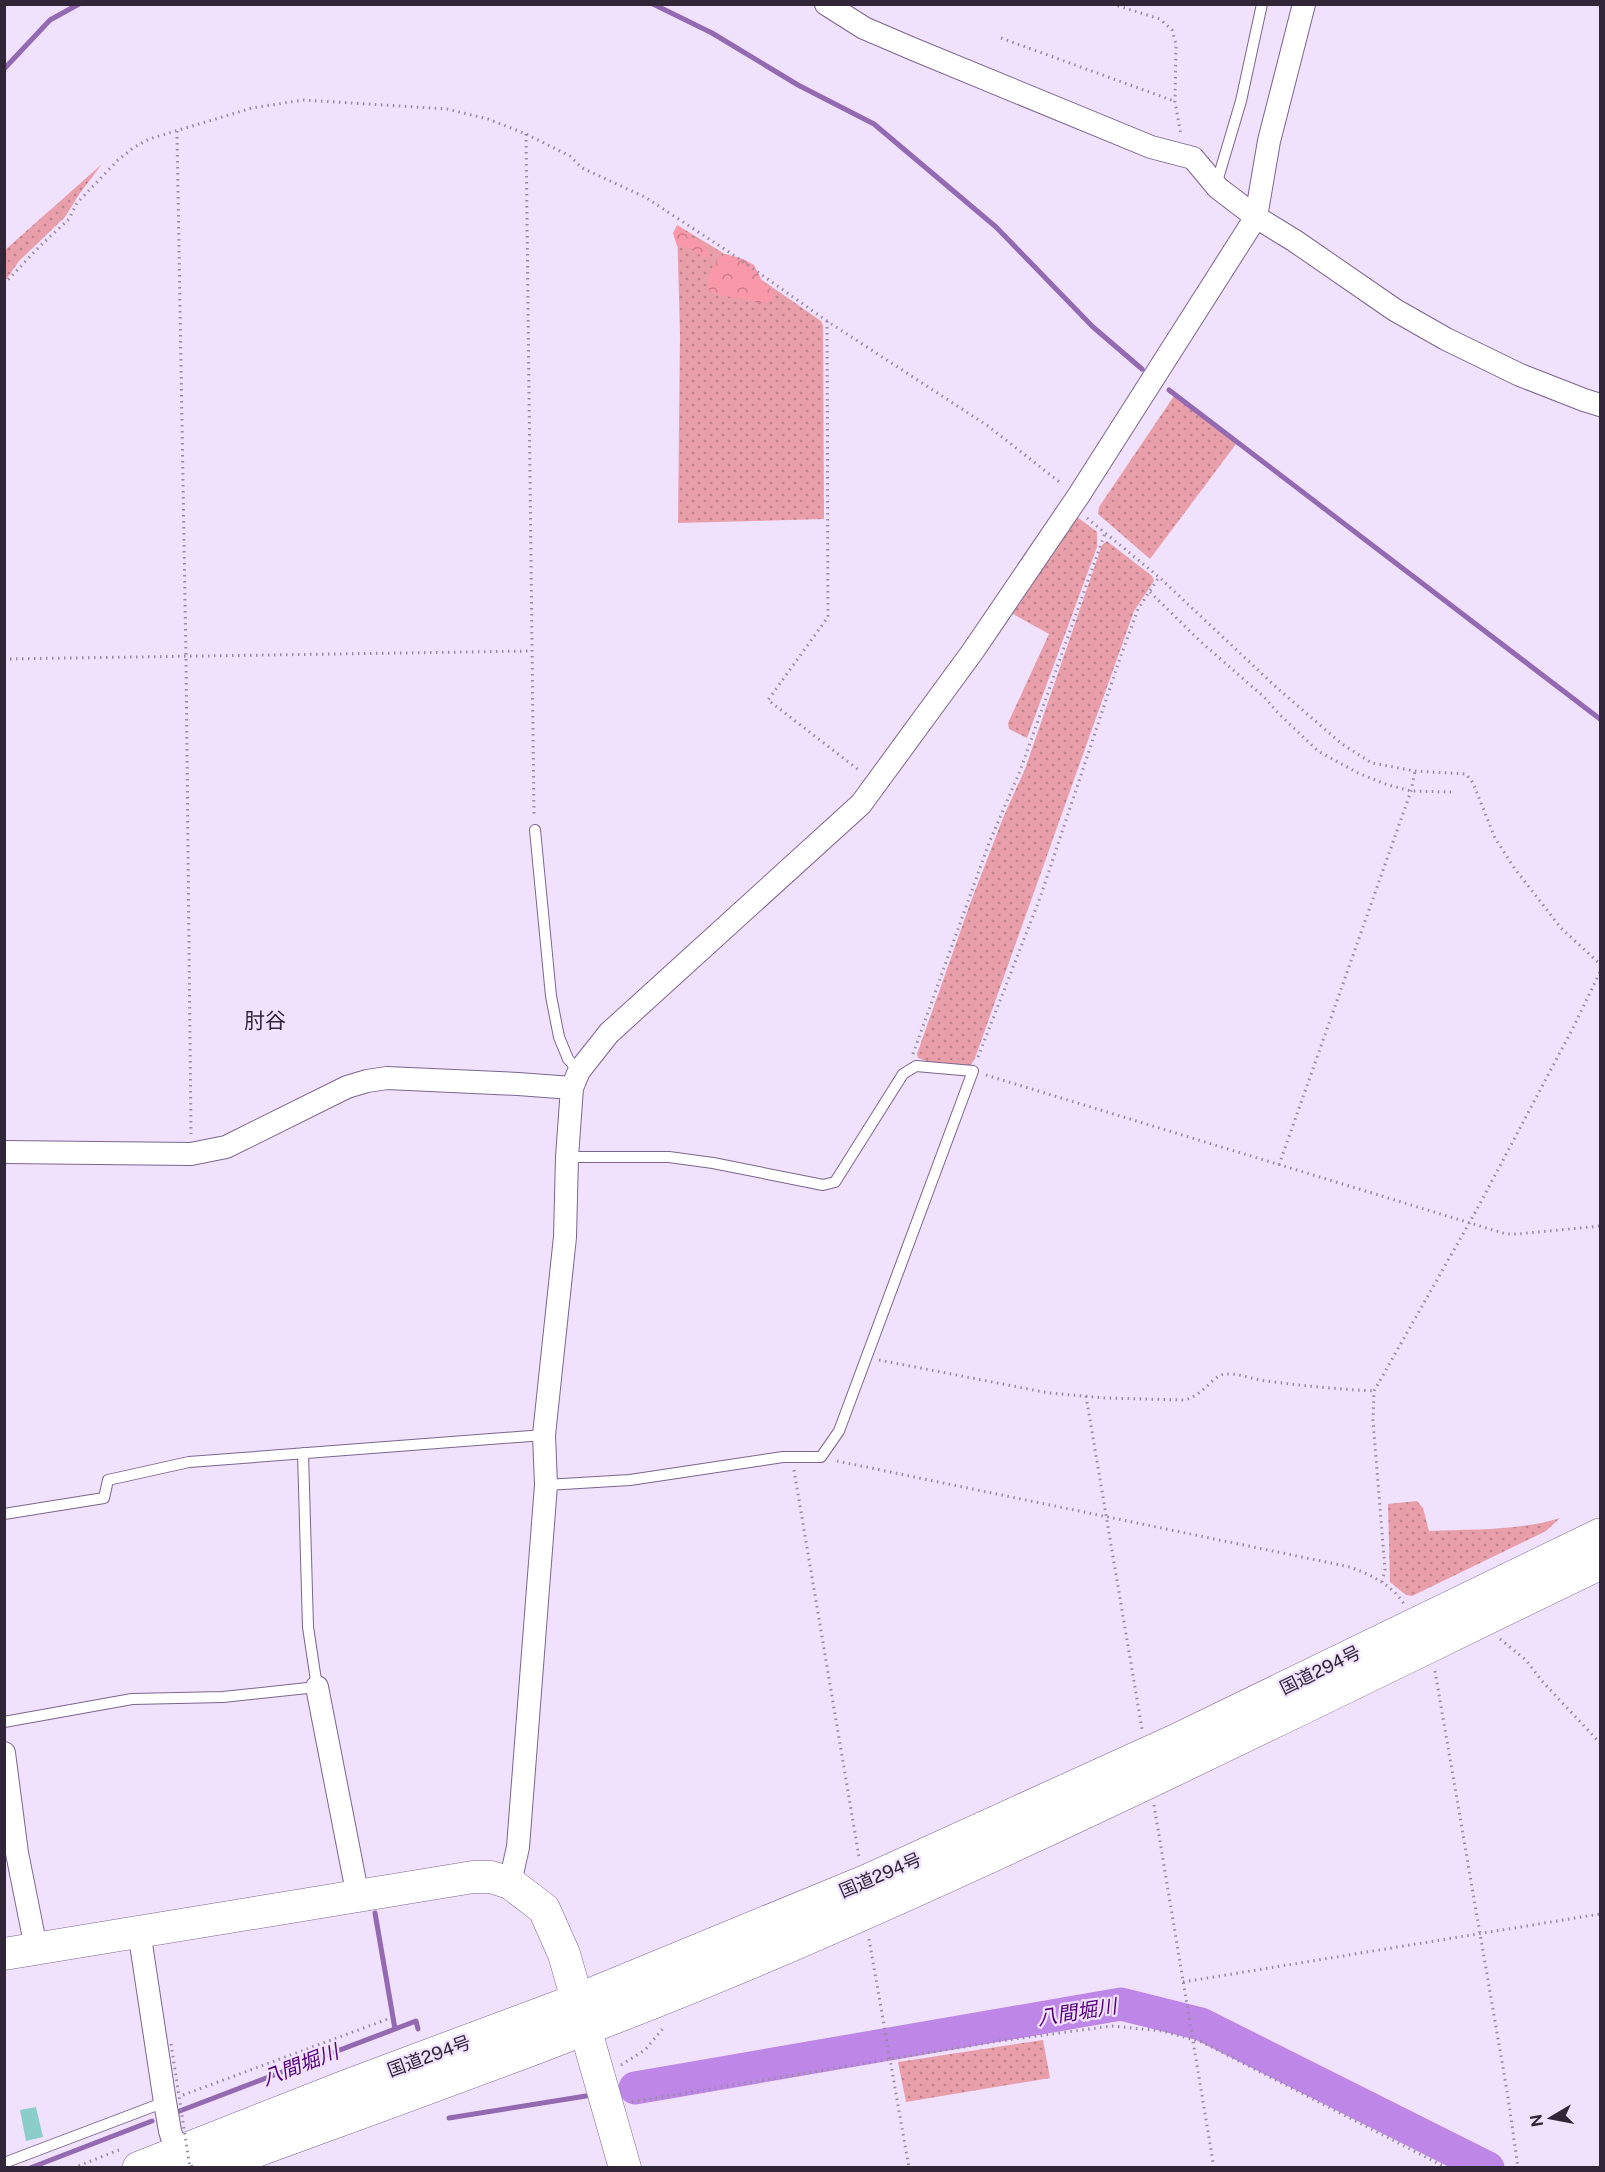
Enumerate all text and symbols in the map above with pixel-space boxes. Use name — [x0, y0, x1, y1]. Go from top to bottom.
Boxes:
district label: 肘谷 — [244, 1008, 286, 1033]
street label: 国道294号 — [1276, 1641, 1364, 1699]
street label: 国道294号 — [836, 1848, 924, 1902]
water label: 八間堀川 — [1036, 1994, 1120, 2030]
street label: 国道294号 — [384, 2031, 474, 2081]
water label: 八間堀川 — [258, 2039, 344, 2091]
north arrow — [1521, 2088, 1581, 2148]
text: N — [1526, 2113, 1547, 2128]

